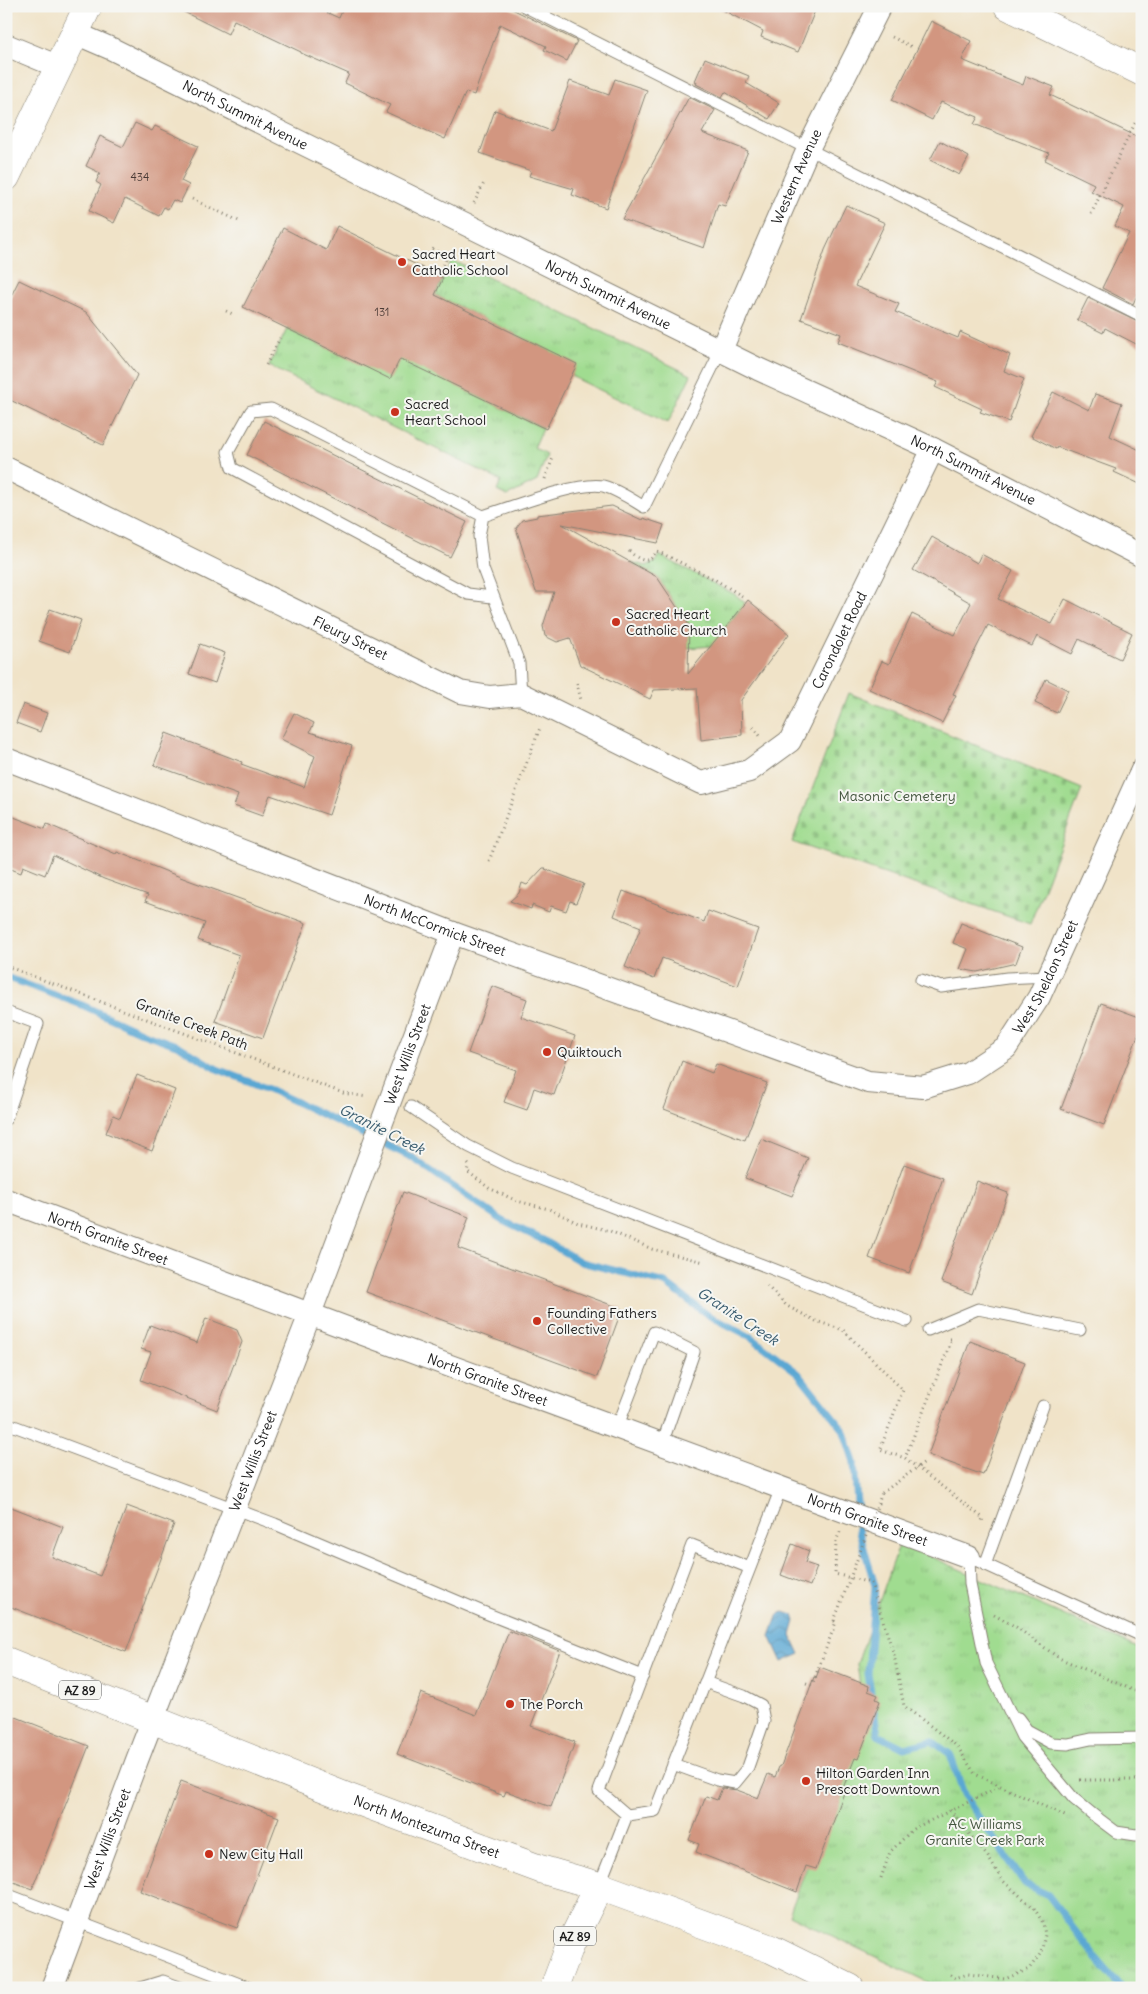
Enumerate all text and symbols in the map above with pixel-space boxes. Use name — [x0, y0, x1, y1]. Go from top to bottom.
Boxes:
street label: North Summit Avenue — [179, 76, 311, 154]
street label: Western Avenue — [767, 126, 826, 227]
house number: 434 — [131, 170, 149, 184]
place label: Sacred Heart Catholic School — [412, 245, 508, 279]
marker: Sacred Heart Catholic School — [396, 256, 408, 268]
street label: North Summit Avenue — [542, 256, 674, 333]
house number: 131 — [375, 305, 389, 319]
place label: Sacred Heart School — [405, 395, 486, 429]
marker: Sacred Heart School — [389, 406, 401, 418]
street label: North Summit Avenue — [908, 431, 1039, 509]
street label: Carondolet Road — [808, 589, 871, 692]
place label: Sacred Heart Catholic Church — [626, 605, 727, 639]
street label: Fleury Street — [310, 612, 391, 664]
marker: Sacred Heart Catholic Church — [610, 616, 622, 628]
park label: Masonic Cemetery — [838, 787, 956, 805]
street label: North McCormick Street — [361, 890, 509, 960]
street label: West Sheldon Street — [1009, 917, 1082, 1037]
street label: Granite Creek Path — [133, 994, 251, 1054]
street label: West Willis Street — [380, 1001, 435, 1107]
place label: Quiktouch — [557, 1043, 622, 1061]
marker: Quiktouch — [541, 1046, 553, 1058]
water label: Granite Creek — [336, 1099, 429, 1159]
street label: North Granite Street — [45, 1208, 171, 1269]
water label: Granite Creek — [694, 1283, 783, 1350]
place label: Founding Fathers Collective — [547, 1304, 657, 1338]
marker: Founding Fathers Collective — [531, 1315, 543, 1327]
street label: North Granite Street — [425, 1349, 551, 1410]
street label: West Willis Street — [225, 1408, 281, 1514]
street label: North Granite Street — [805, 1489, 931, 1550]
road number: AZ 89 — [59, 1680, 101, 1700]
place label: The Porch — [520, 1695, 583, 1713]
marker: The Porch — [504, 1698, 516, 1710]
place label: Hilton Garden Inn Prescott Downtown — [816, 1764, 940, 1798]
marker: Hilton Garden Inn Prescott Downtown — [800, 1775, 812, 1787]
street label: West Willis Street — [80, 1786, 135, 1892]
street label: North Montezuma Street — [351, 1791, 502, 1862]
park label: AC Williams Granite Creek Park — [925, 1815, 1045, 1849]
place label: New City Hall — [219, 1845, 303, 1863]
marker: New City Hall — [203, 1848, 215, 1860]
road number: AZ 89 — [554, 1926, 596, 1945]

